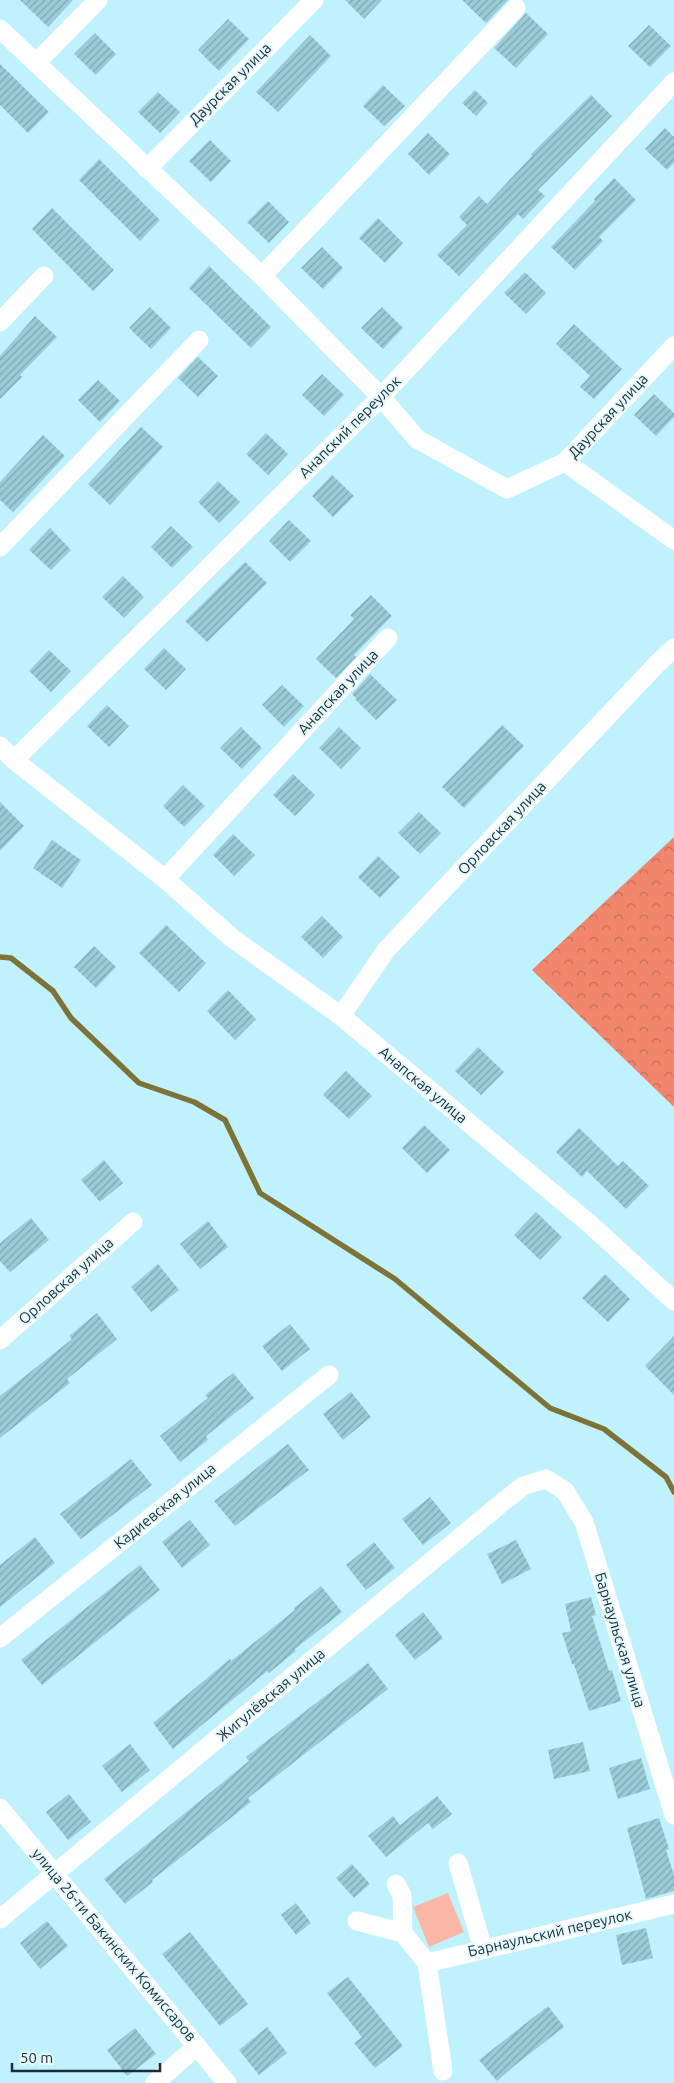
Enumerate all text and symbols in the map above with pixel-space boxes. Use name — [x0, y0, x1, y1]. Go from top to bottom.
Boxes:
street label: Даурская улица — [185, 39, 274, 128]
street label: Даурская улица — [564, 370, 651, 461]
street label: Анапский переулок — [295, 372, 404, 481]
street label: Анапская улица — [294, 646, 381, 738]
street label: Орловская улица — [454, 778, 549, 878]
street label: Анапская улица — [376, 1043, 471, 1126]
street label: Орловская улица — [15, 1234, 116, 1327]
street label: Кадиевская улица — [110, 1459, 219, 1552]
street label: Барнаульская улица — [592, 1570, 649, 1710]
street label: Жигулёвская улица — [213, 1645, 328, 1745]
street label: улица 26-ти Бакинских Комиссаров — [29, 1845, 200, 2045]
street label: Барнаульский переулок — [466, 1905, 634, 1960]
scale bar — [12, 2040, 160, 2072]
text: 50 m — [20, 2049, 53, 2066]

